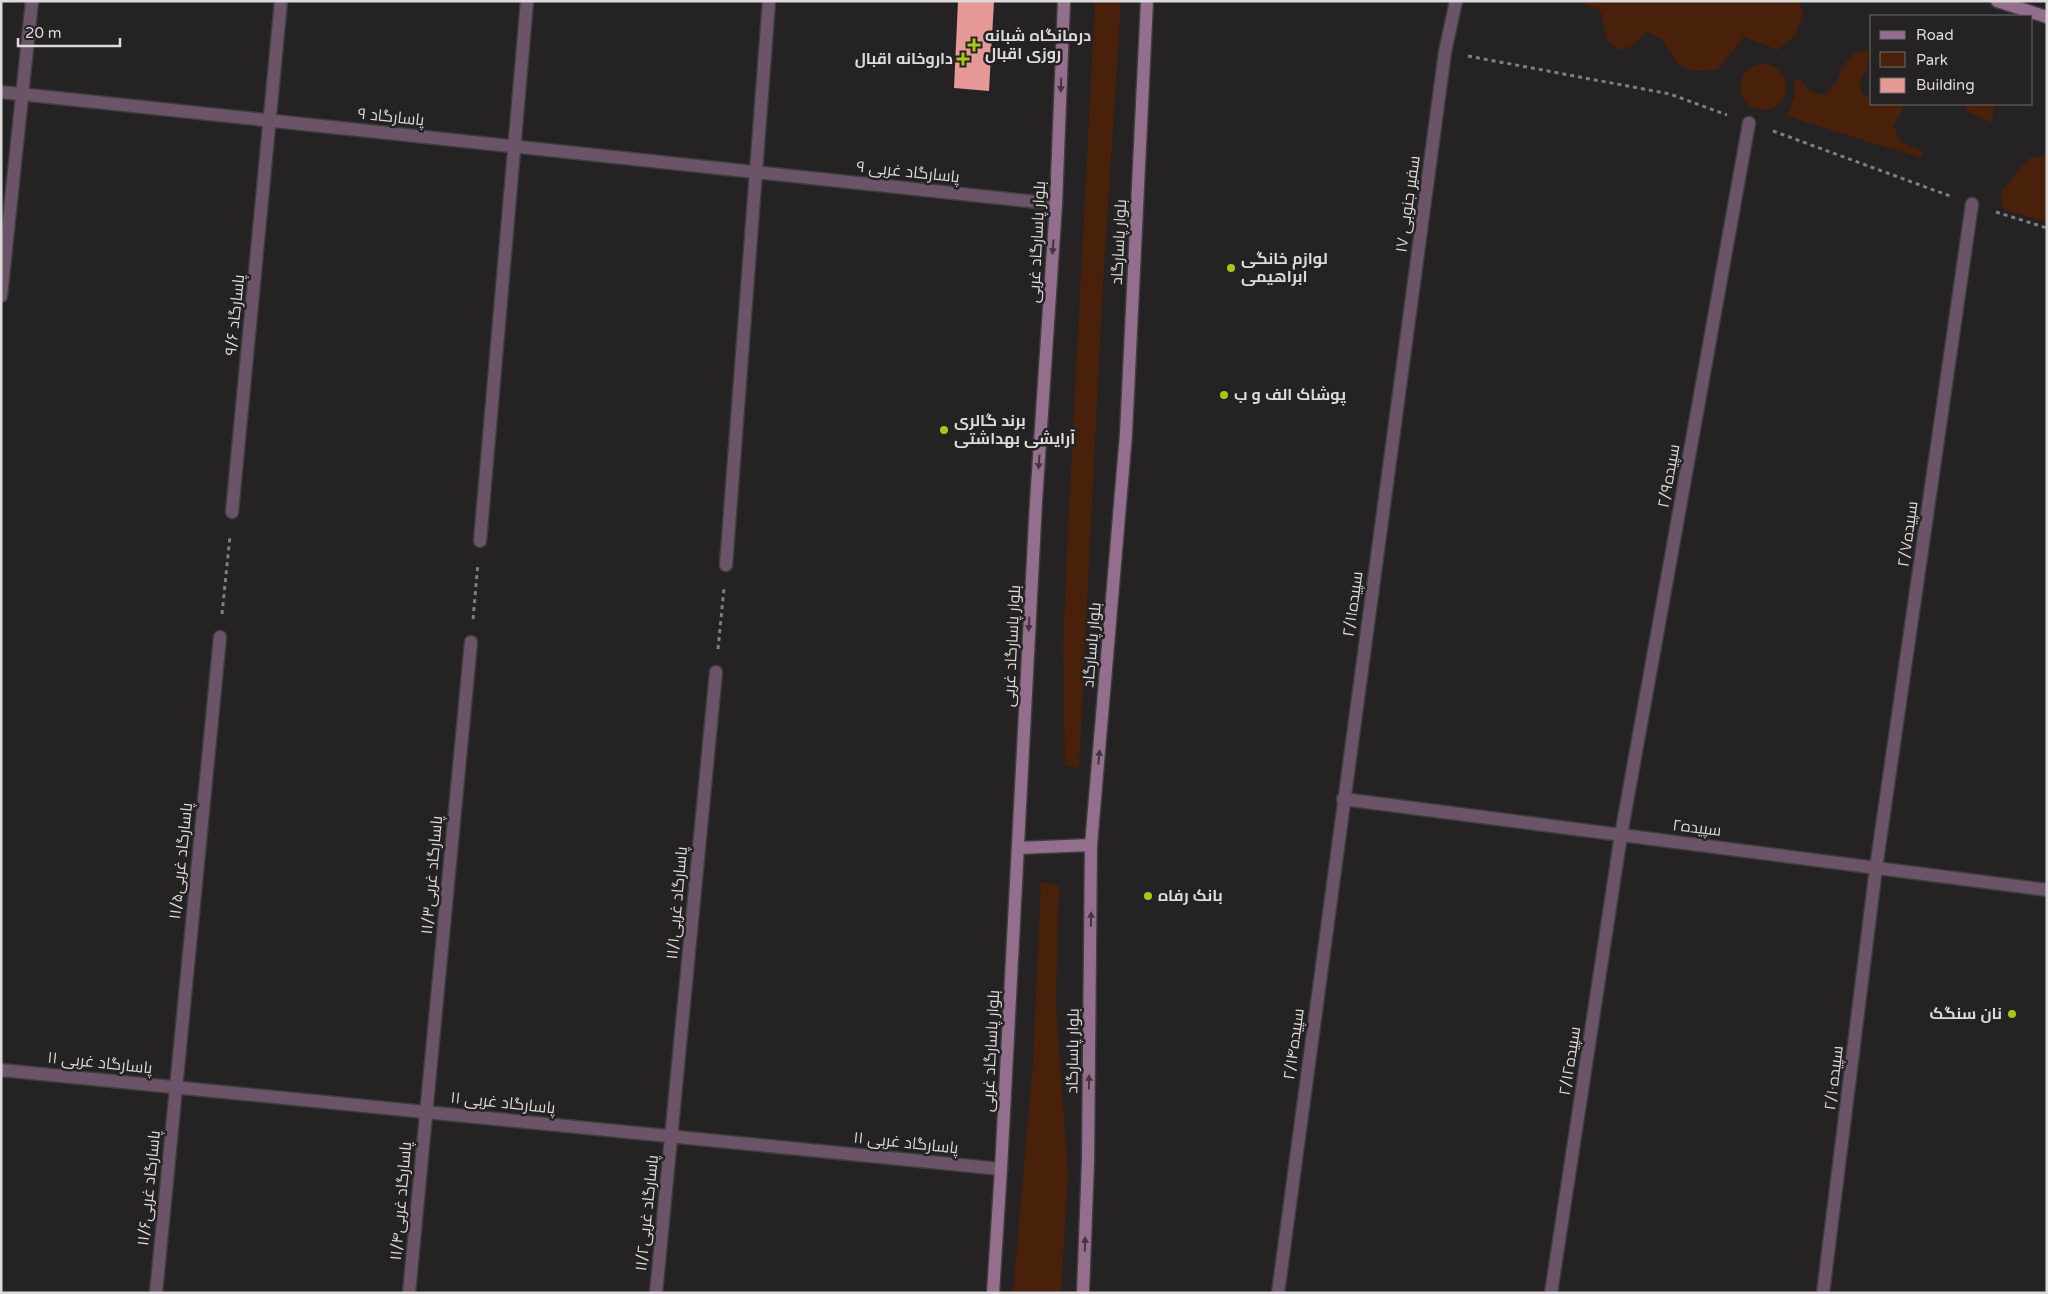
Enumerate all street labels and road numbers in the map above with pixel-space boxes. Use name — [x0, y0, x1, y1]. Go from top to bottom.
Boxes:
street label: پاسارگاد ۹ — [357, 104, 426, 132]
street label: سفیر جنوبی ۱۷ — [1391, 154, 1425, 254]
street label: پاسارگاد غربی ۹ — [855, 157, 961, 188]
street label: بلوار پاسارگاد غربی — [1024, 180, 1051, 304]
street label: بلوار پاسارگاد — [1107, 199, 1132, 285]
street label: پاسارگاد ۹/۶ — [221, 273, 250, 357]
street label: سپیده۲/۹ — [1654, 443, 1684, 509]
street label: سپیده۲/۷ — [1894, 500, 1922, 568]
street label: سپیده۲/۱۱ — [1339, 570, 1367, 638]
street label: بلوار پاسارگاد غربی — [999, 584, 1026, 708]
street label: بلوار پاسارگاد — [1078, 602, 1107, 689]
street label: پاسارگاد غربی۱۱/۵ — [165, 801, 198, 920]
street label: پاسارگاد غربی۱۱/۳ — [417, 814, 448, 935]
street label: سپیده۲ — [1671, 815, 1723, 841]
street label: پاسارگاد غربی۱۱/۱ — [662, 845, 693, 960]
street label: بلوار پاسارگاد غربی — [978, 989, 1005, 1113]
street label: سپیده۲/۱۴ — [1279, 1007, 1309, 1081]
street label: بلوار پاسارگاد — [1062, 1008, 1085, 1094]
street label: سپیده۲/۱۲ — [1555, 1025, 1585, 1097]
street label: سپیده۲/۱۰ — [1820, 1045, 1848, 1111]
street label: پاسارگاد غربی ۱۱ — [46, 1048, 154, 1080]
street label: پاسارگاد غربی ۱۱ — [449, 1088, 557, 1120]
street label: پاسارگاد غربی ۱۱ — [852, 1128, 960, 1160]
street label: پاسارگاد غربی۱۱/۶ — [133, 1129, 166, 1247]
street label: پاسارگاد غربی۱۱/۴ — [386, 1140, 417, 1261]
street label: پاسارگاد غربی۱۱/۲ — [631, 1153, 664, 1272]

